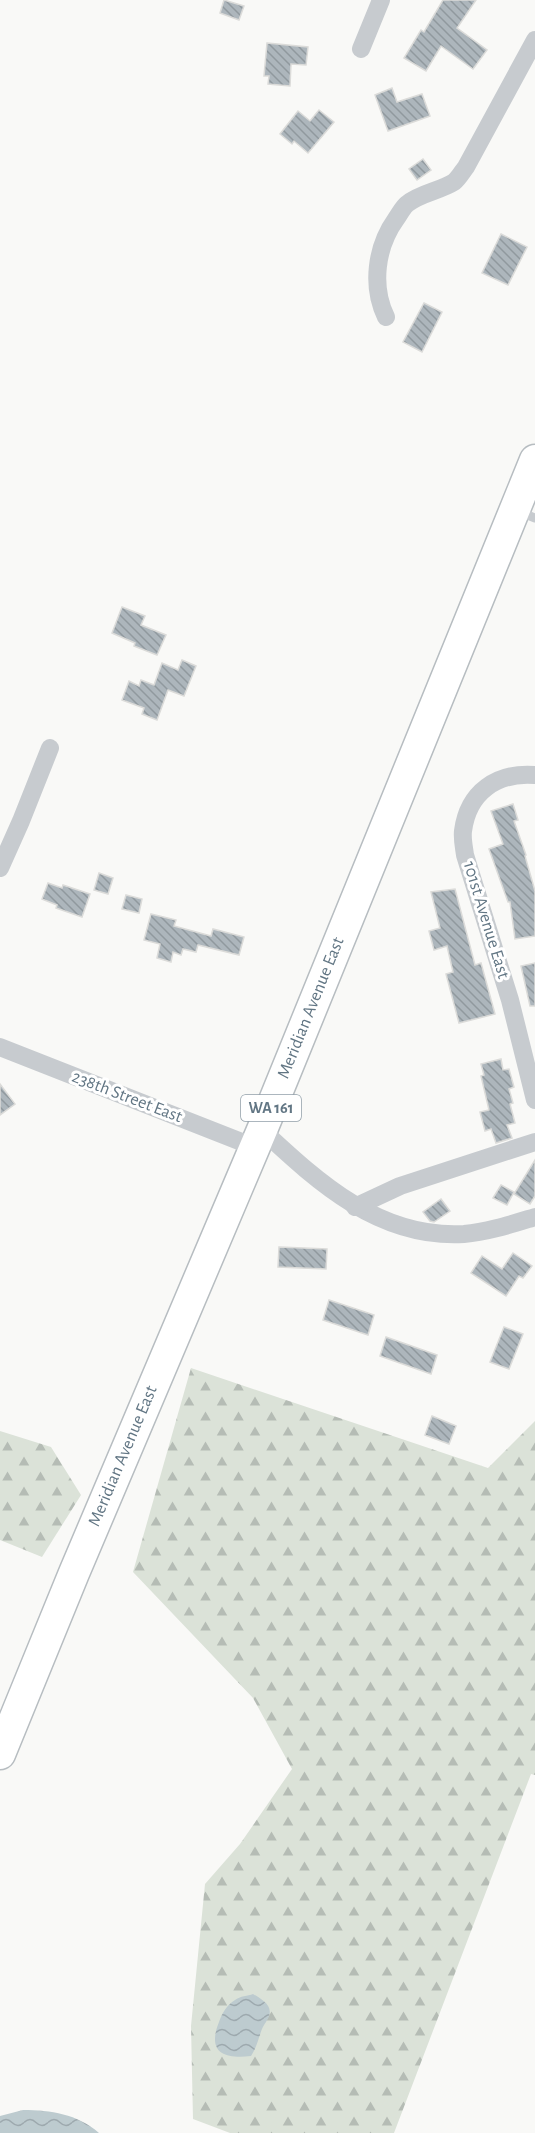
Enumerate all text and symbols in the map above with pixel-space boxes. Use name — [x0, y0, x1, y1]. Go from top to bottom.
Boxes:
street label: 101st Avenue East — [460, 859, 512, 981]
street label: Meridian Avenue East — [274, 934, 348, 1081]
street label: 238th Street East — [69, 1068, 185, 1126]
road number: WA 161 — [241, 1095, 301, 1121]
street label: Meridian Avenue East — [85, 1383, 161, 1529]

